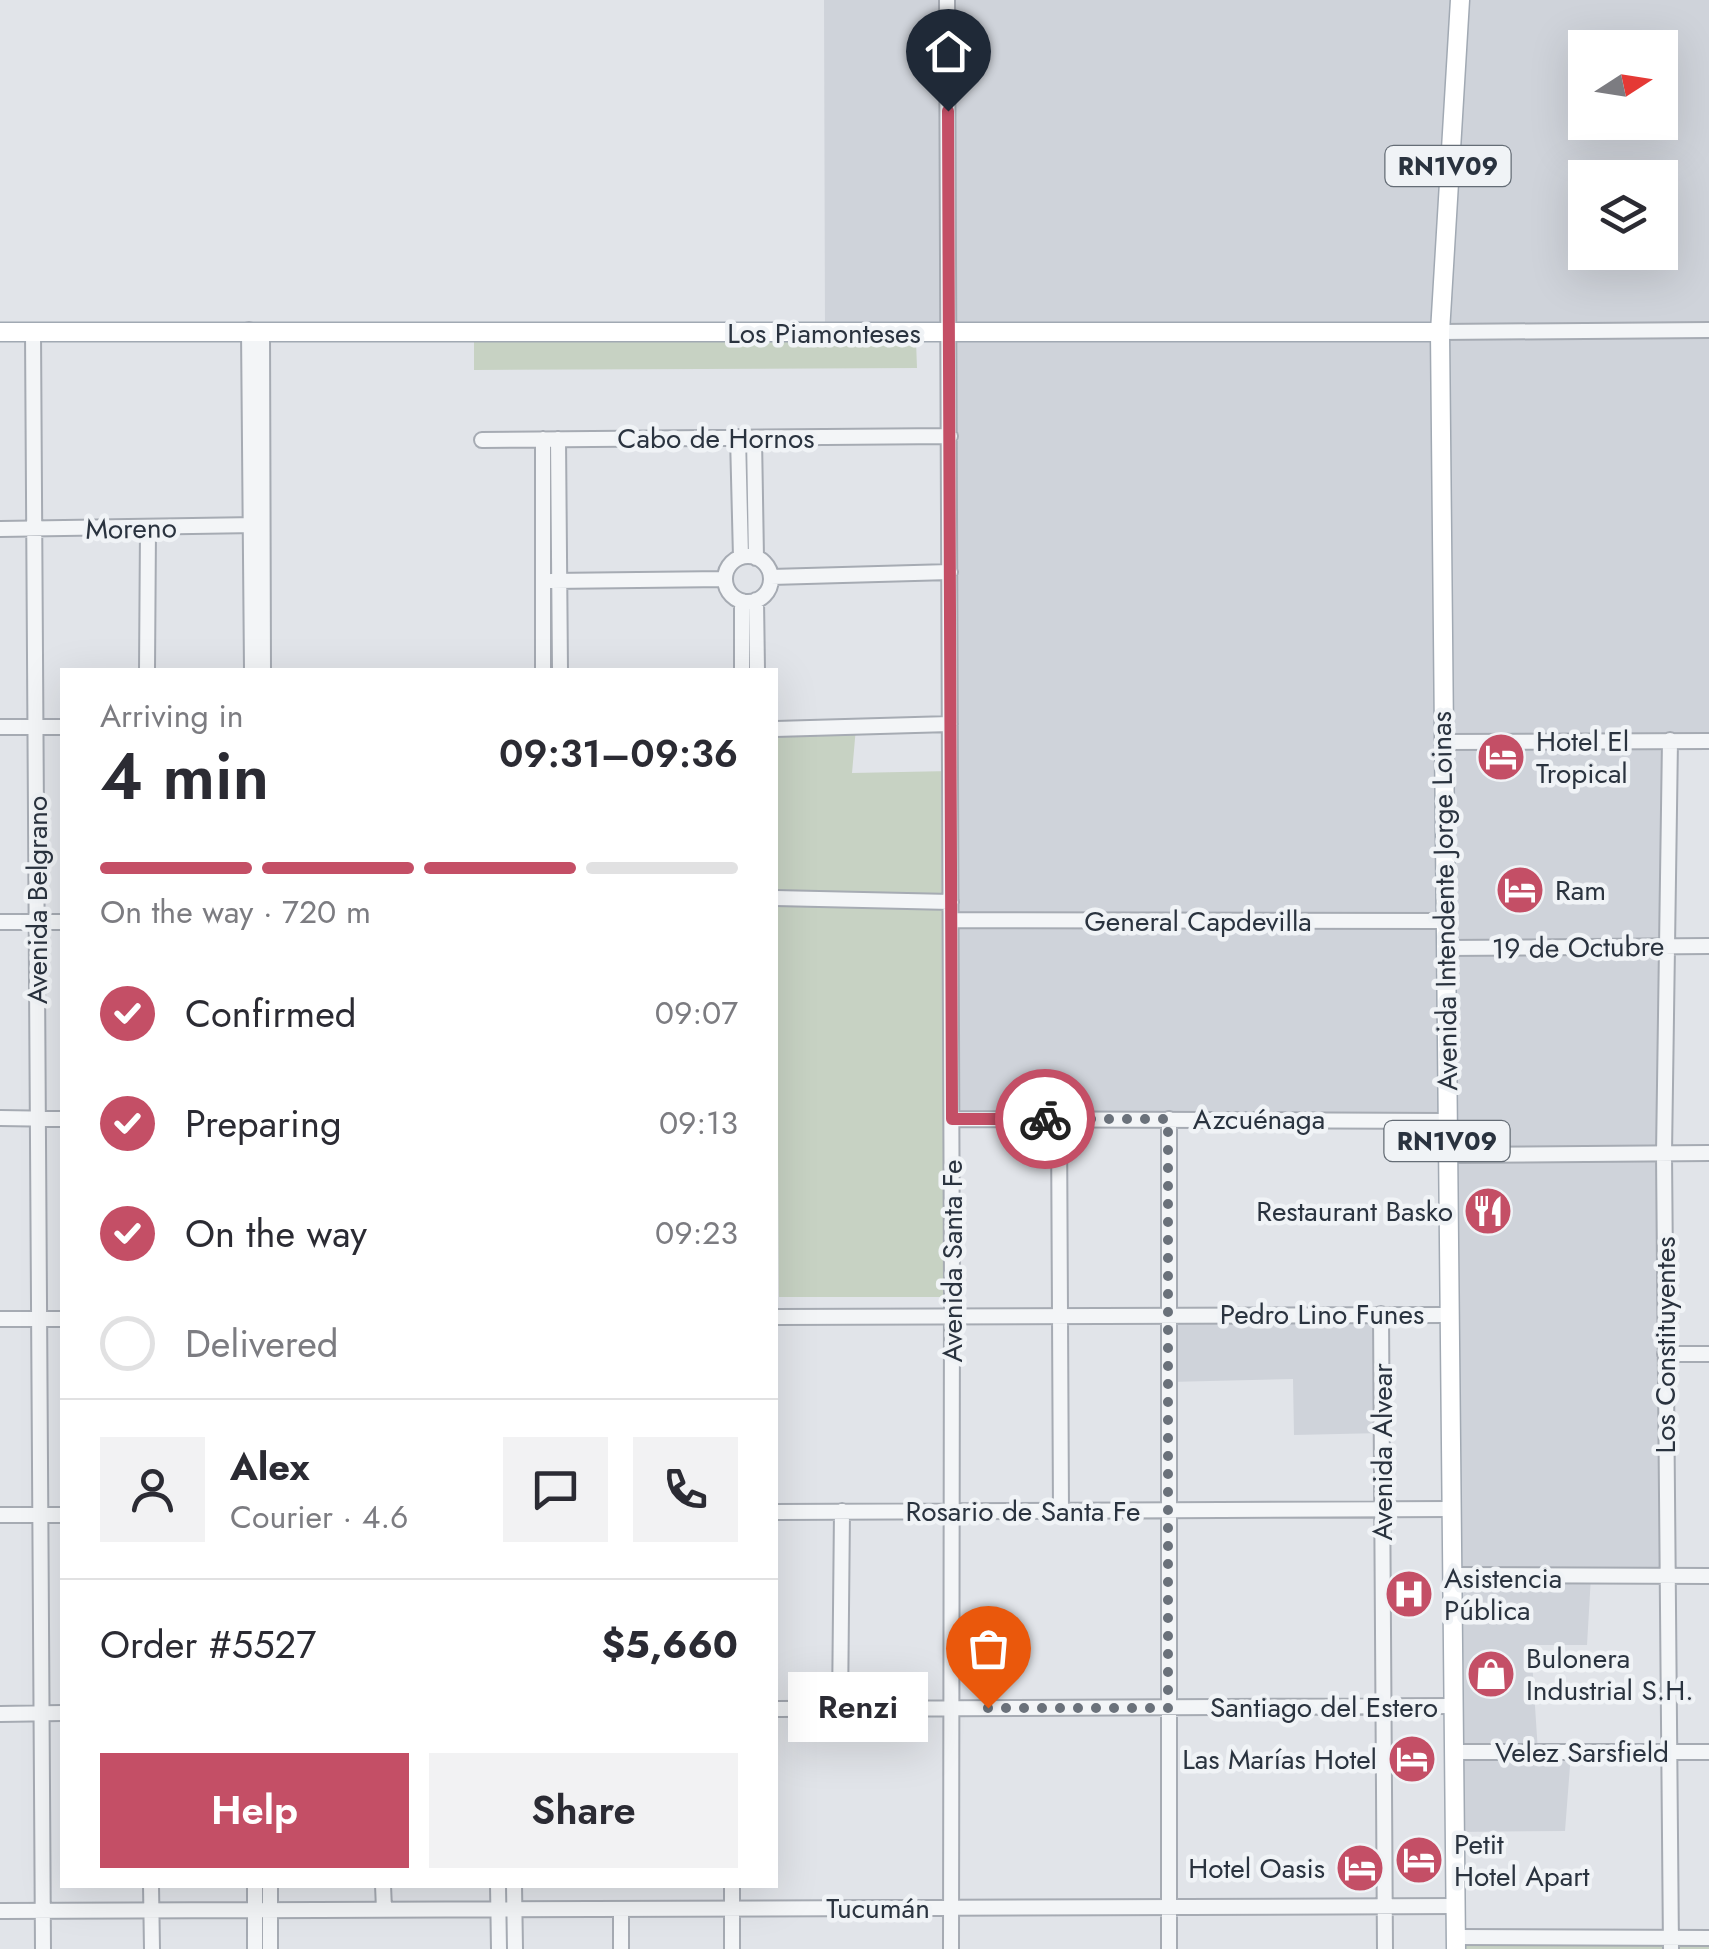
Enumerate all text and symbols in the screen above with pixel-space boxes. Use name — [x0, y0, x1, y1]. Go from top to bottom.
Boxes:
pin — [906, 9, 991, 112]
icon: home — [921, 24, 976, 79]
north arrow — [1568, 30, 1678, 140]
map controls — [1568, 30, 1678, 270]
road number: RN1V09 — [1386, 146, 1510, 186]
button: layers — [1568, 160, 1678, 270]
street label: Los Piamonteses — [727, 313, 921, 354]
street label: Cabo de Hornos — [617, 418, 815, 459]
street label: Moreno — [85, 507, 177, 550]
text: Arriving in — [100, 693, 244, 739]
street label: Avenida Intendente Jorge Loinas — [1421, 711, 1468, 1091]
place label: Hotel El Tropical — [1536, 721, 1629, 794]
text: 09:31–09:36 — [499, 726, 738, 781]
text: 4 min — [100, 729, 269, 823]
hotel icon: Hotel El Tropical — [1475, 731, 1527, 783]
street label: Avenida Belgrano — [17, 796, 58, 1004]
hotel icon: Ram — [1494, 864, 1546, 916]
place label: Ram — [1555, 870, 1606, 911]
text: On the way · 720 m — [100, 889, 371, 935]
street label: General Capdevilla — [1084, 901, 1312, 942]
street label: 19 de Octubre — [1491, 925, 1665, 970]
icon: check — [100, 986, 155, 1041]
text: Confirmed — [185, 986, 356, 1041]
text: 09:07 — [655, 990, 738, 1036]
courier — [995, 1069, 1095, 1169]
icon: bike — [1018, 1092, 1073, 1147]
icon: check — [100, 1096, 155, 1151]
text: Preparing — [185, 1096, 342, 1151]
street label: Azcuénaga — [1193, 1099, 1325, 1140]
text: 09:13 — [659, 1100, 738, 1146]
road number: RN1V09 — [1384, 1121, 1510, 1161]
street label: Avenida Santa Fe — [932, 1160, 973, 1362]
restaurant icon: Restaurant Basko — [1462, 1185, 1514, 1237]
place label: Restaurant Basko — [1256, 1191, 1453, 1232]
icon: check — [100, 1206, 155, 1261]
text: On the way — [185, 1206, 367, 1261]
text: 09:23 — [655, 1210, 738, 1256]
street label: Los Constituyentes — [1645, 1237, 1686, 1453]
street label: Pedro Lino Funes — [1220, 1294, 1424, 1335]
text: Delivered — [185, 1316, 338, 1371]
street label: Avenida Alvear — [1362, 1363, 1403, 1541]
button: person — [100, 1437, 205, 1542]
button: chat — [503, 1437, 608, 1542]
button: phone — [633, 1437, 738, 1542]
text: Alex — [230, 1439, 310, 1494]
street label: Rosario de Santa Fe — [906, 1491, 1140, 1532]
text: Courier · 4.6 — [230, 1494, 408, 1540]
place label: Asistencia Pública — [1444, 1558, 1562, 1631]
hospital icon: Asistencia Pública — [1383, 1568, 1435, 1620]
pin — [946, 1606, 1031, 1709]
text: Order #5527 — [100, 1617, 316, 1672]
text: $5,660 — [602, 1617, 738, 1672]
icon: bag — [961, 1621, 1016, 1676]
place label: Bulonera Industrial S.H. — [1526, 1638, 1694, 1711]
shop icon: Bulonera Industrial S.H. — [1465, 1648, 1517, 1700]
callout: Renzi — [788, 1673, 928, 1743]
text: Renzi — [818, 1684, 898, 1730]
street label: Santiago del Estero — [1210, 1687, 1438, 1728]
street label: Velez Sarsfield — [1495, 1732, 1669, 1773]
hotel icon: Las Marías Hotel — [1386, 1733, 1438, 1785]
place label: Las Marías Hotel — [1182, 1739, 1377, 1780]
button: Help — [100, 1753, 409, 1868]
button: Share — [429, 1753, 738, 1868]
place label: Petit Hotel Apart — [1454, 1824, 1590, 1897]
hotel icon: Petit Hotel Apart — [1393, 1834, 1445, 1886]
hotel icon: Hotel Oasis — [1334, 1842, 1386, 1894]
place label: Hotel Oasis — [1188, 1848, 1325, 1889]
street label: Tucumán — [826, 1888, 930, 1929]

